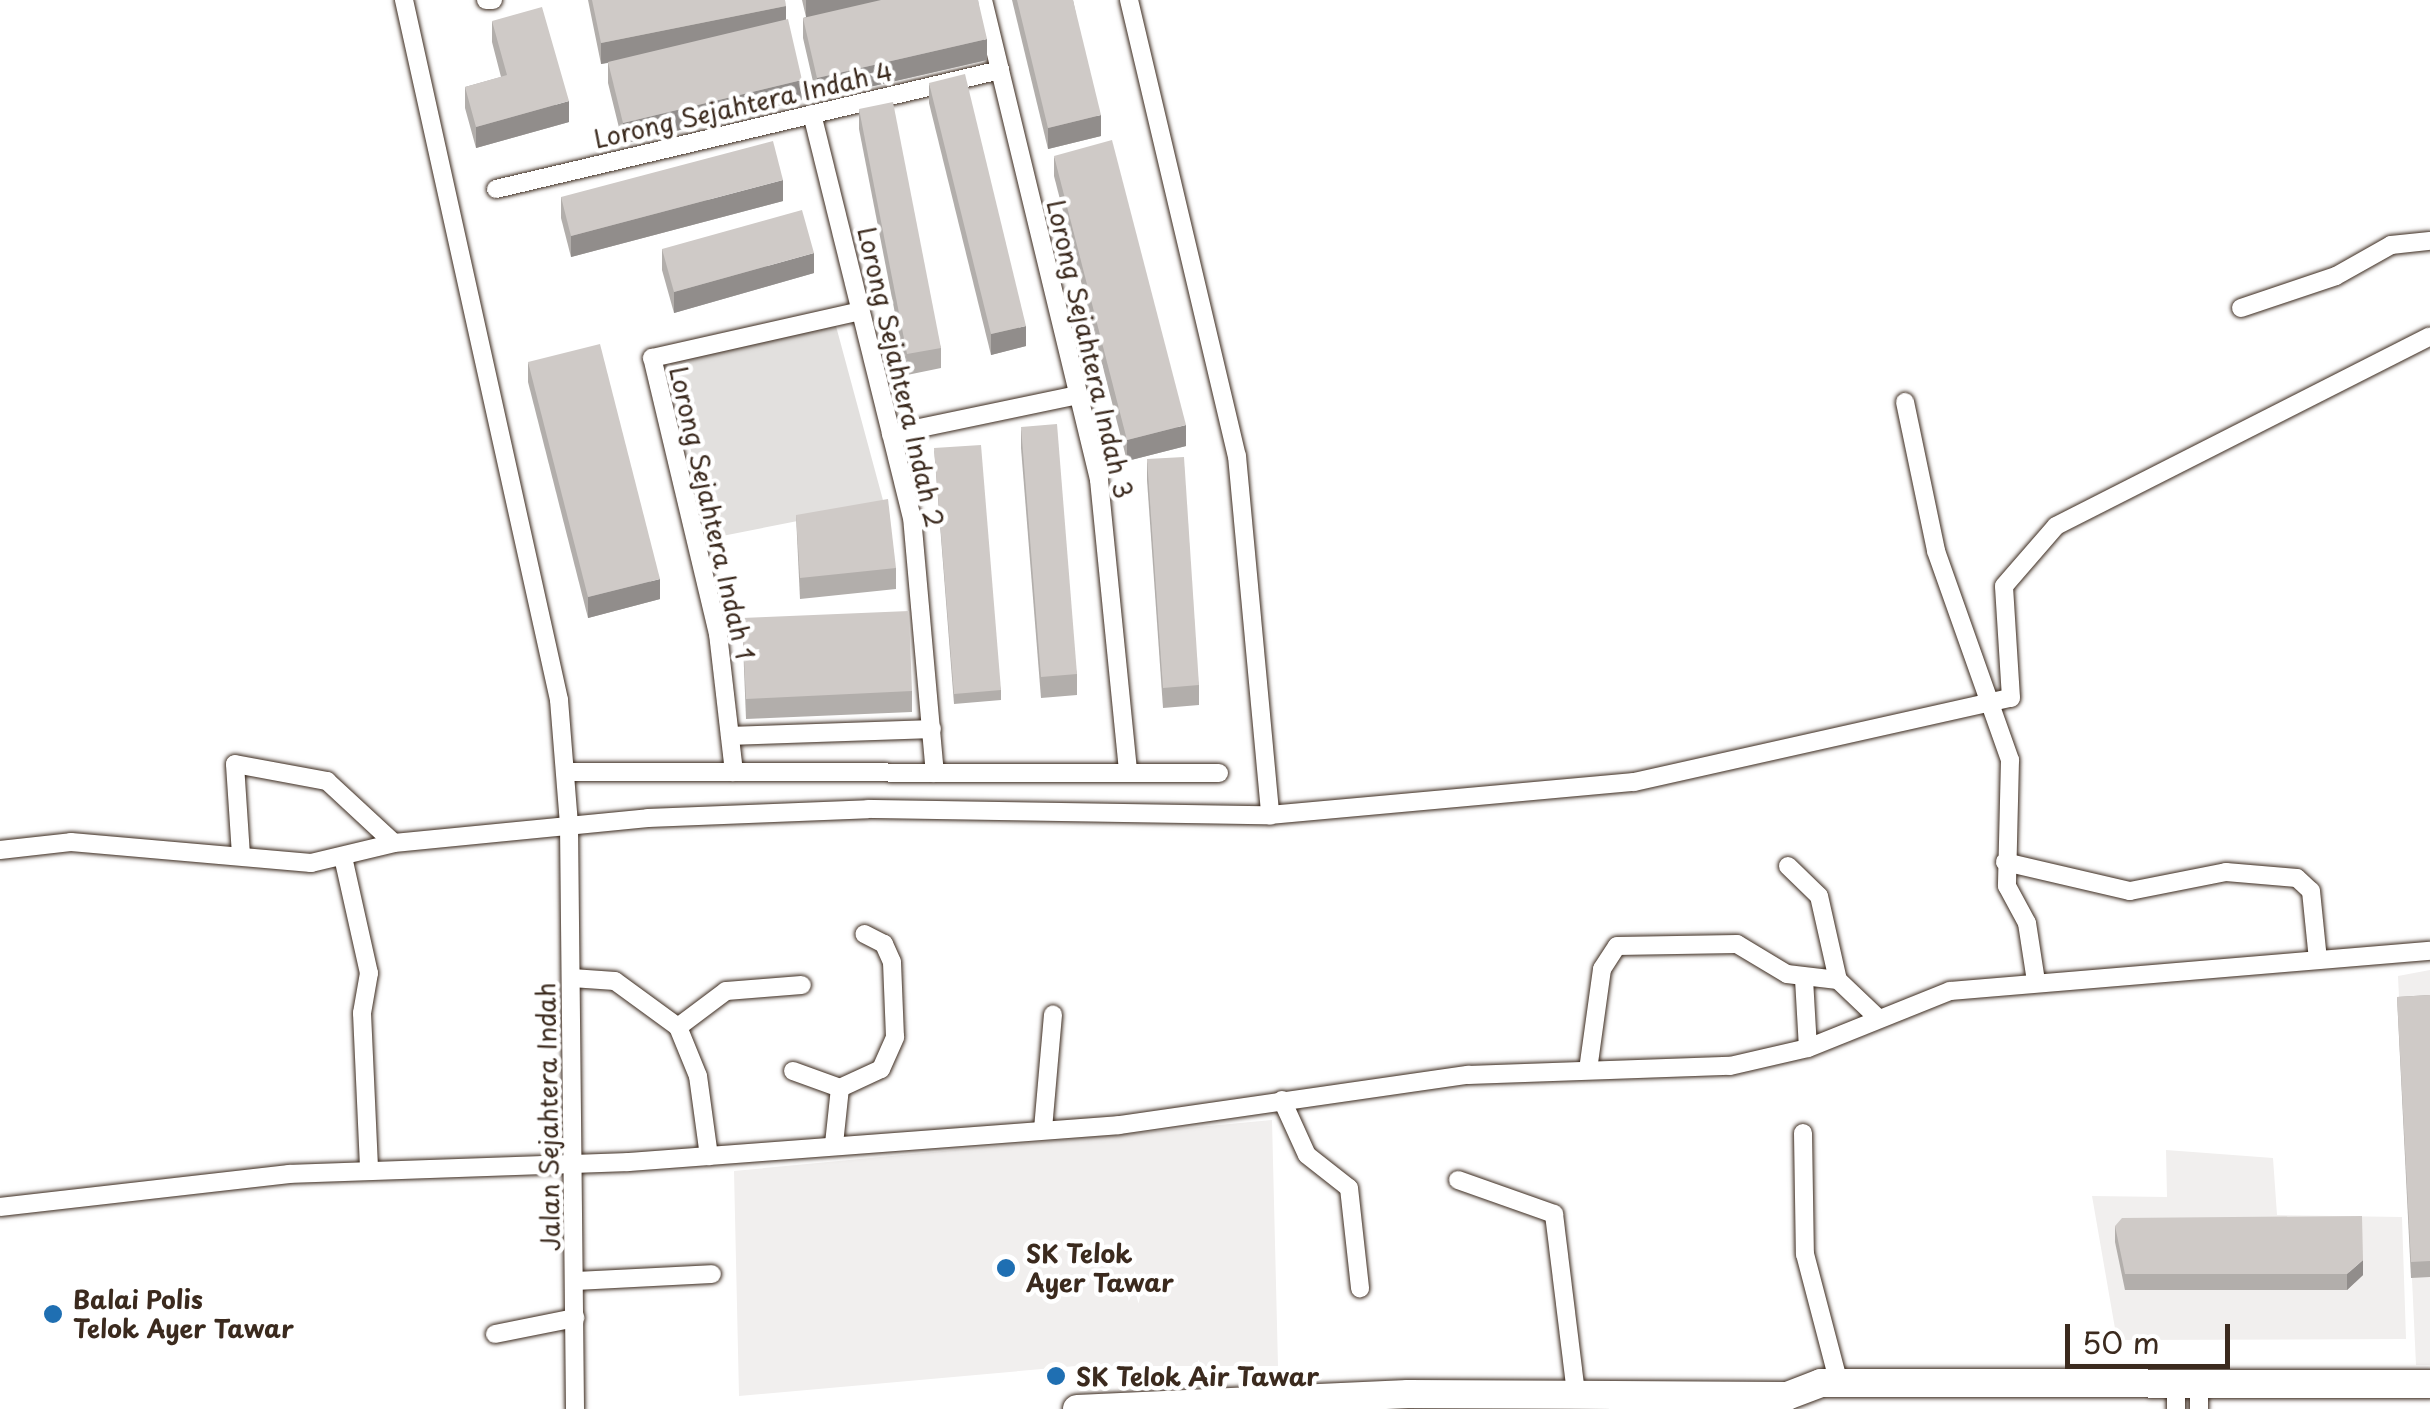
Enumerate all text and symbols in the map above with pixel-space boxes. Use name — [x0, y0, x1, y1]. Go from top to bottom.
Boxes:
street label: Lorong Sejahtera Indah 4 — [591, 56, 895, 154]
street label: Lorong Sejahtera Indah 3 — [1041, 197, 1139, 501]
street label: Lorong Sejahtera Indah 2 — [852, 224, 950, 530]
street label: Lorong Sejahtera Indah 1 — [664, 363, 760, 663]
street label: Jalan Sejahtera Indah — [531, 982, 565, 1252]
place label: SK Telok Ayer Tawar — [1026, 1239, 1174, 1298]
marker: SK Telok Ayer Tawar — [995, 1257, 1017, 1279]
place label: Balai Polis Telok Ayer Tawar — [73, 1285, 296, 1344]
marker: Balai Polis Telok Ayer Tawar — [42, 1303, 64, 1325]
scale bar — [2070, 1304, 2235, 1366]
text: 50 m — [2082, 1319, 2160, 1364]
place label: SK Telok Air Tawar — [1076, 1361, 1321, 1391]
marker: SK Telok Air Tawar — [1045, 1365, 1067, 1387]

